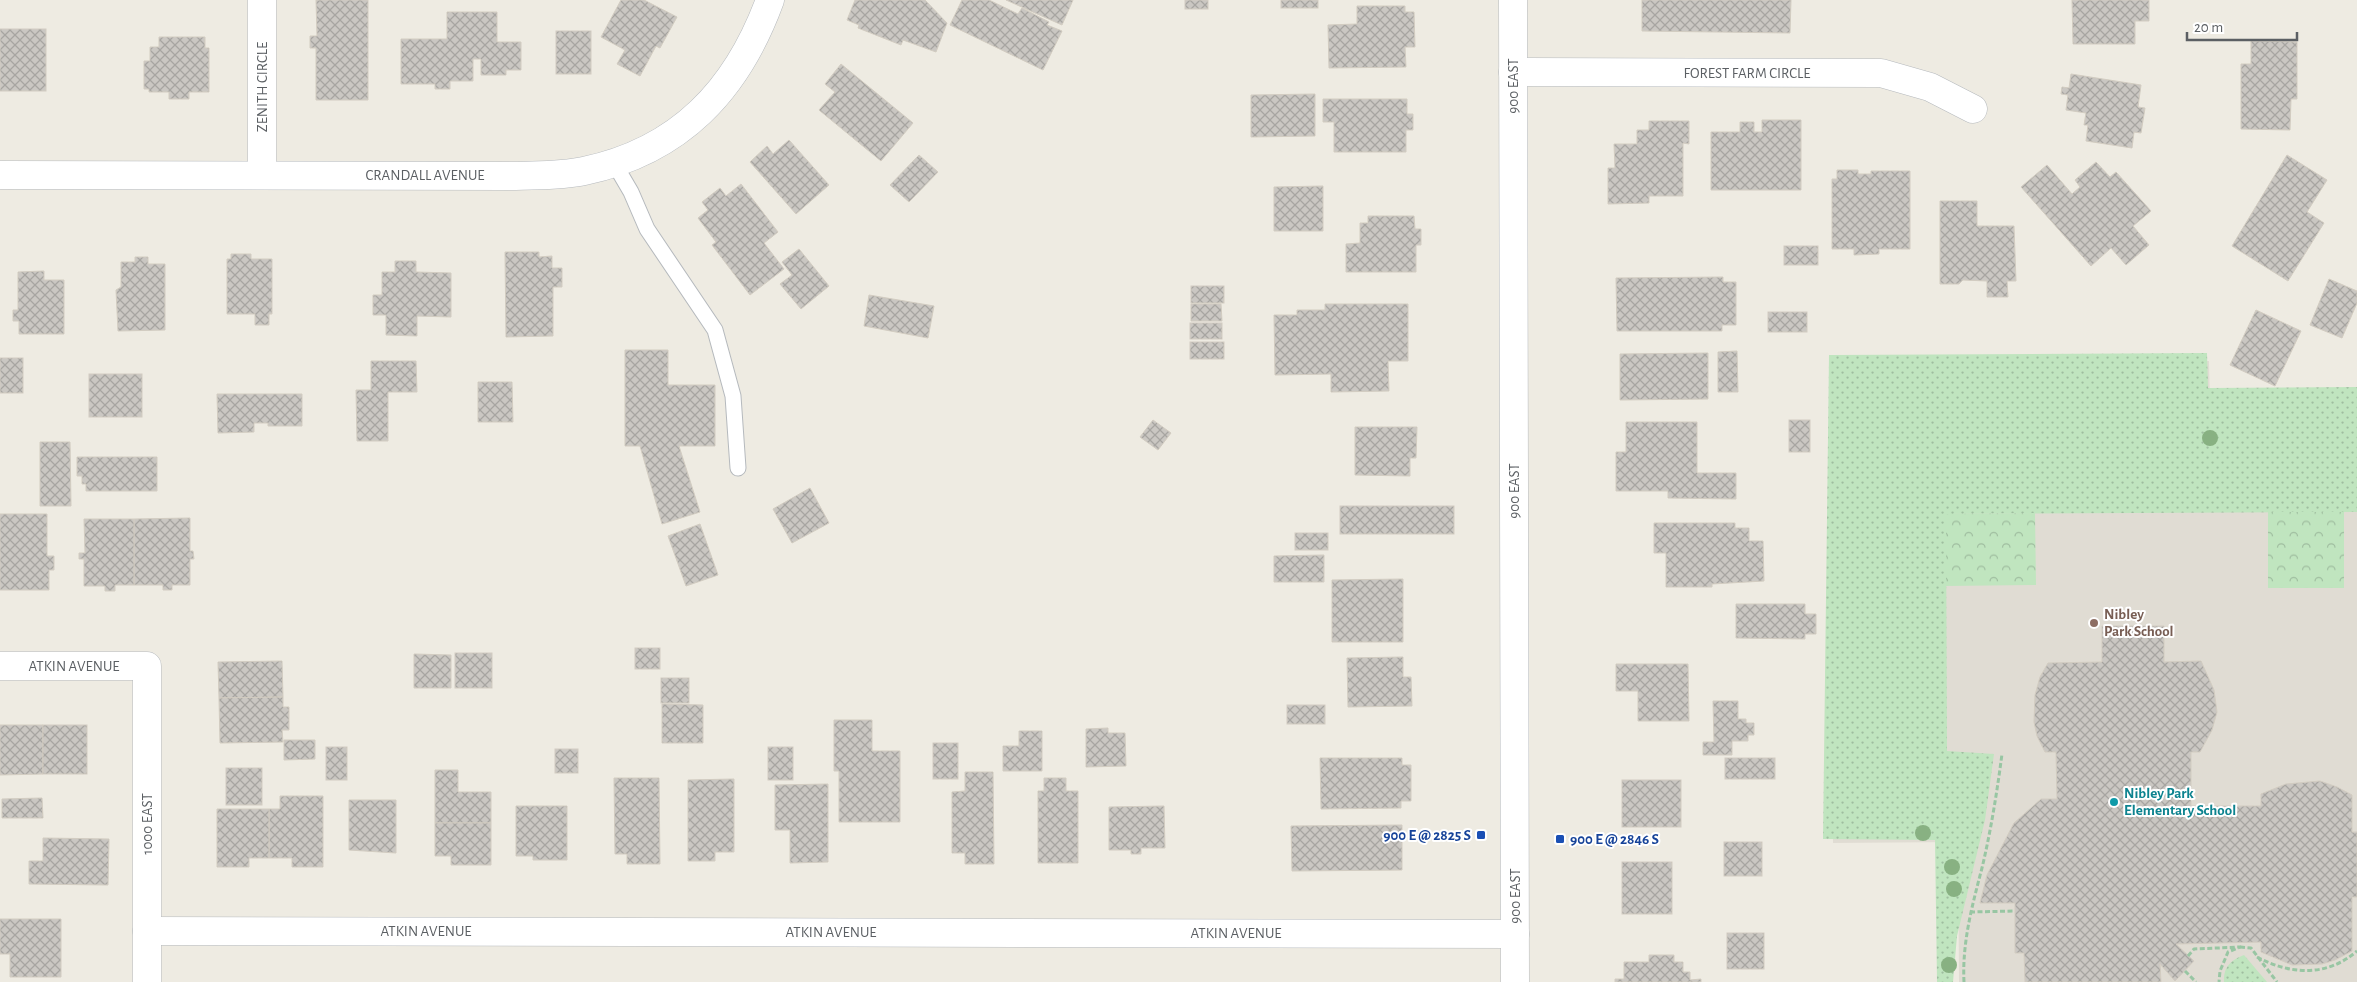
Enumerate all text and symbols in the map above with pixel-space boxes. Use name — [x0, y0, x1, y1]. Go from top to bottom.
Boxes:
scale bar — [2187, 10, 2297, 42]
text: 20 m — [2194, 20, 2223, 35]
street label: ZENITH CIRCLE — [255, 42, 270, 132]
street label: 900 EAST — [1506, 58, 1521, 114]
street label: FOREST FARM CIRCLE — [1684, 66, 1810, 81]
street label: CRANDALL AVENUE — [365, 168, 485, 183]
street label: 900 EAST — [1507, 463, 1522, 519]
place label: Nibley Park School — [2104, 607, 2174, 639]
marker: Nibley Park School — [2088, 617, 2100, 629]
street label: ATKIN AVENUE — [28, 659, 120, 674]
place label: Nibley Park Elementary School — [2124, 786, 2236, 818]
street label: 1000 EAST — [140, 793, 155, 855]
marker: Nibley Park Elementary School — [2108, 796, 2120, 808]
place label: 900 E @ 2825 S — [1383, 828, 1471, 843]
marker: 900 E @ 2825 S — [1475, 829, 1487, 841]
place label: 900 E @ 2846 S — [1570, 832, 1659, 847]
marker: 900 E @ 2846 S — [1554, 833, 1566, 845]
street label: 900 EAST — [1508, 868, 1523, 924]
street label: ATKIN AVENUE — [380, 924, 472, 939]
street label: ATKIN AVENUE — [785, 925, 877, 940]
street label: ATKIN AVENUE — [1190, 926, 1282, 941]

